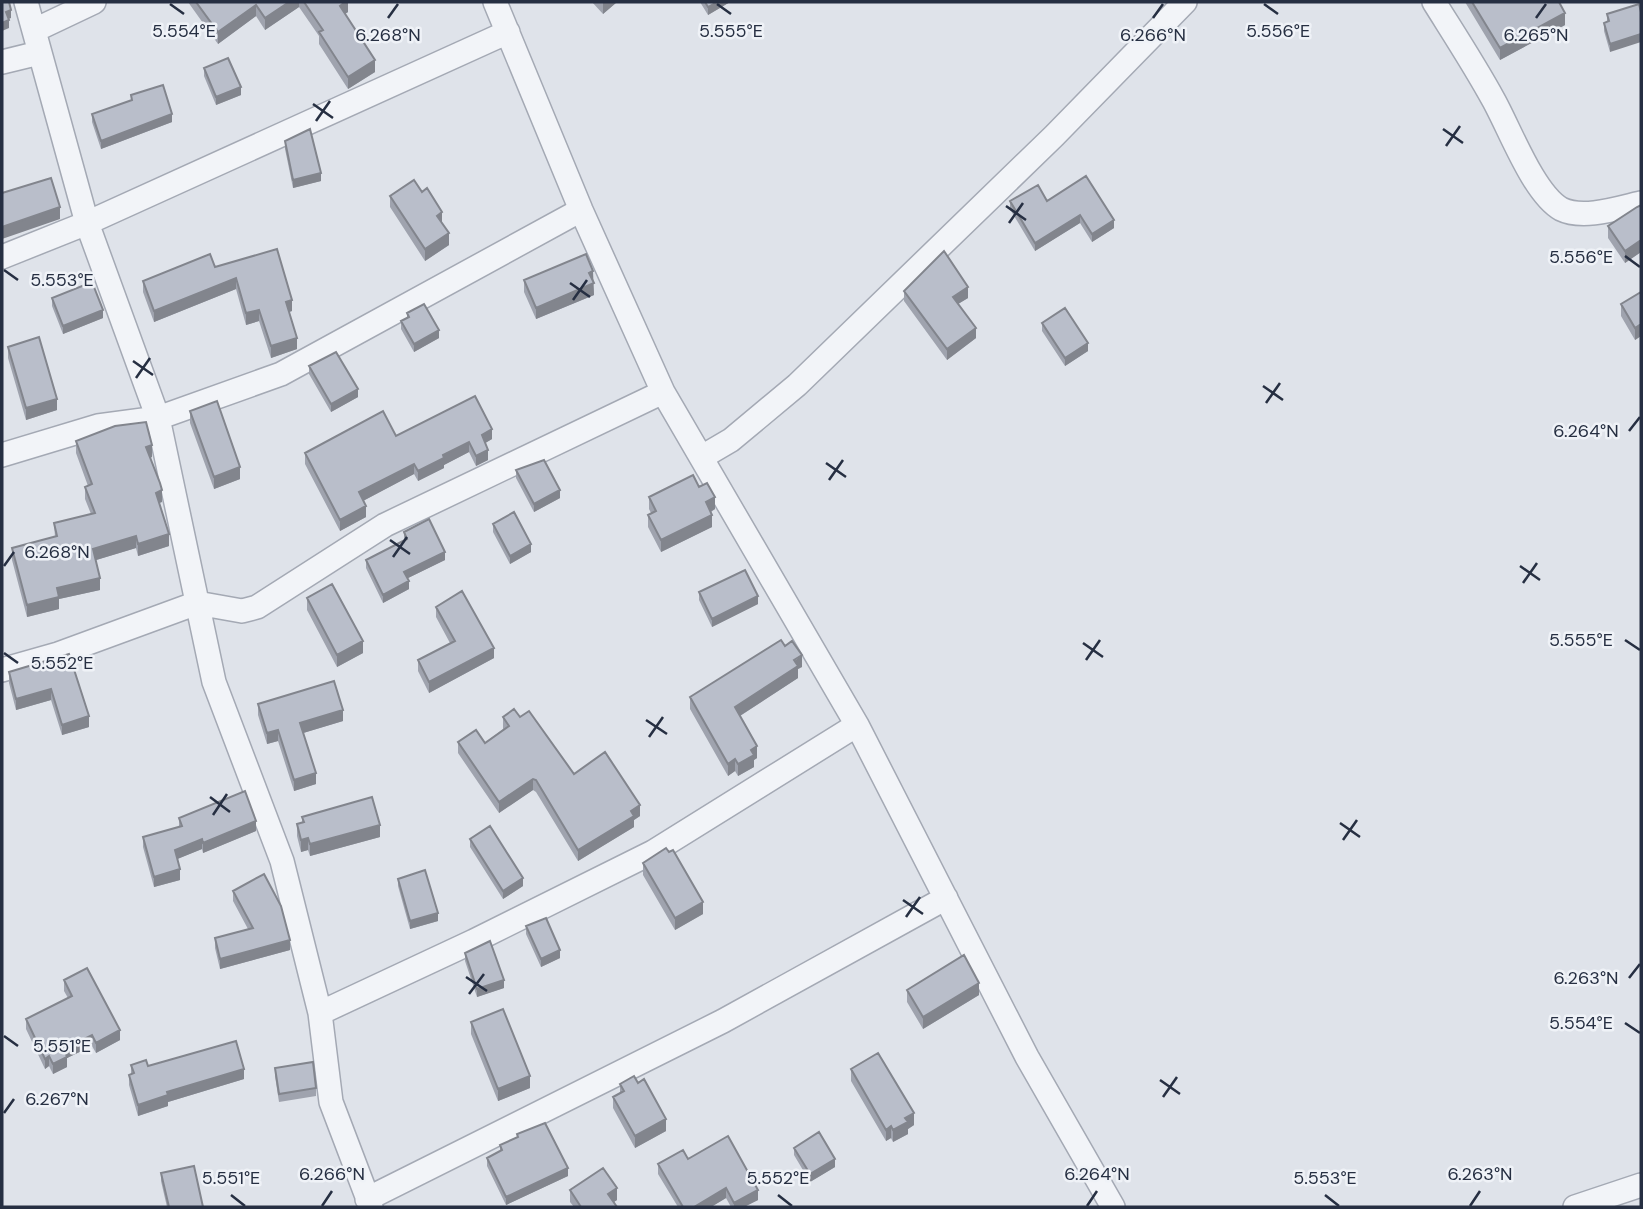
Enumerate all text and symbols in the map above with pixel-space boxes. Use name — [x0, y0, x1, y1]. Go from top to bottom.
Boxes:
text: 5.554°E — [152, 19, 216, 43]
text: 5.555°E — [699, 19, 763, 43]
text: 5.556°E — [1246, 19, 1310, 43]
text: 6.268°N — [355, 23, 421, 47]
text: 6.266°N — [1120, 23, 1186, 47]
text: 6.265°N — [1503, 23, 1569, 47]
text: 5.556°E — [1549, 245, 1613, 269]
text: 5.553°E — [30, 268, 94, 292]
text: 6.264°N — [1553, 419, 1619, 443]
text: 6.268°N — [24, 540, 90, 564]
text: 5.555°E — [1549, 628, 1613, 652]
text: 5.552°E — [31, 651, 93, 675]
text: 6.263°N — [1553, 966, 1619, 990]
text: 5.554°E — [1549, 1011, 1613, 1035]
text: 5.551°E — [33, 1034, 91, 1058]
text: 6.267°N — [25, 1087, 89, 1111]
text: 6.266°N — [299, 1162, 365, 1186]
text: 6.264°N — [1064, 1162, 1130, 1186]
text: 6.263°N — [1447, 1162, 1513, 1186]
text: 5.551°E — [202, 1166, 260, 1190]
text: 5.552°E — [747, 1166, 809, 1190]
text: 5.553°E — [1293, 1166, 1357, 1190]

